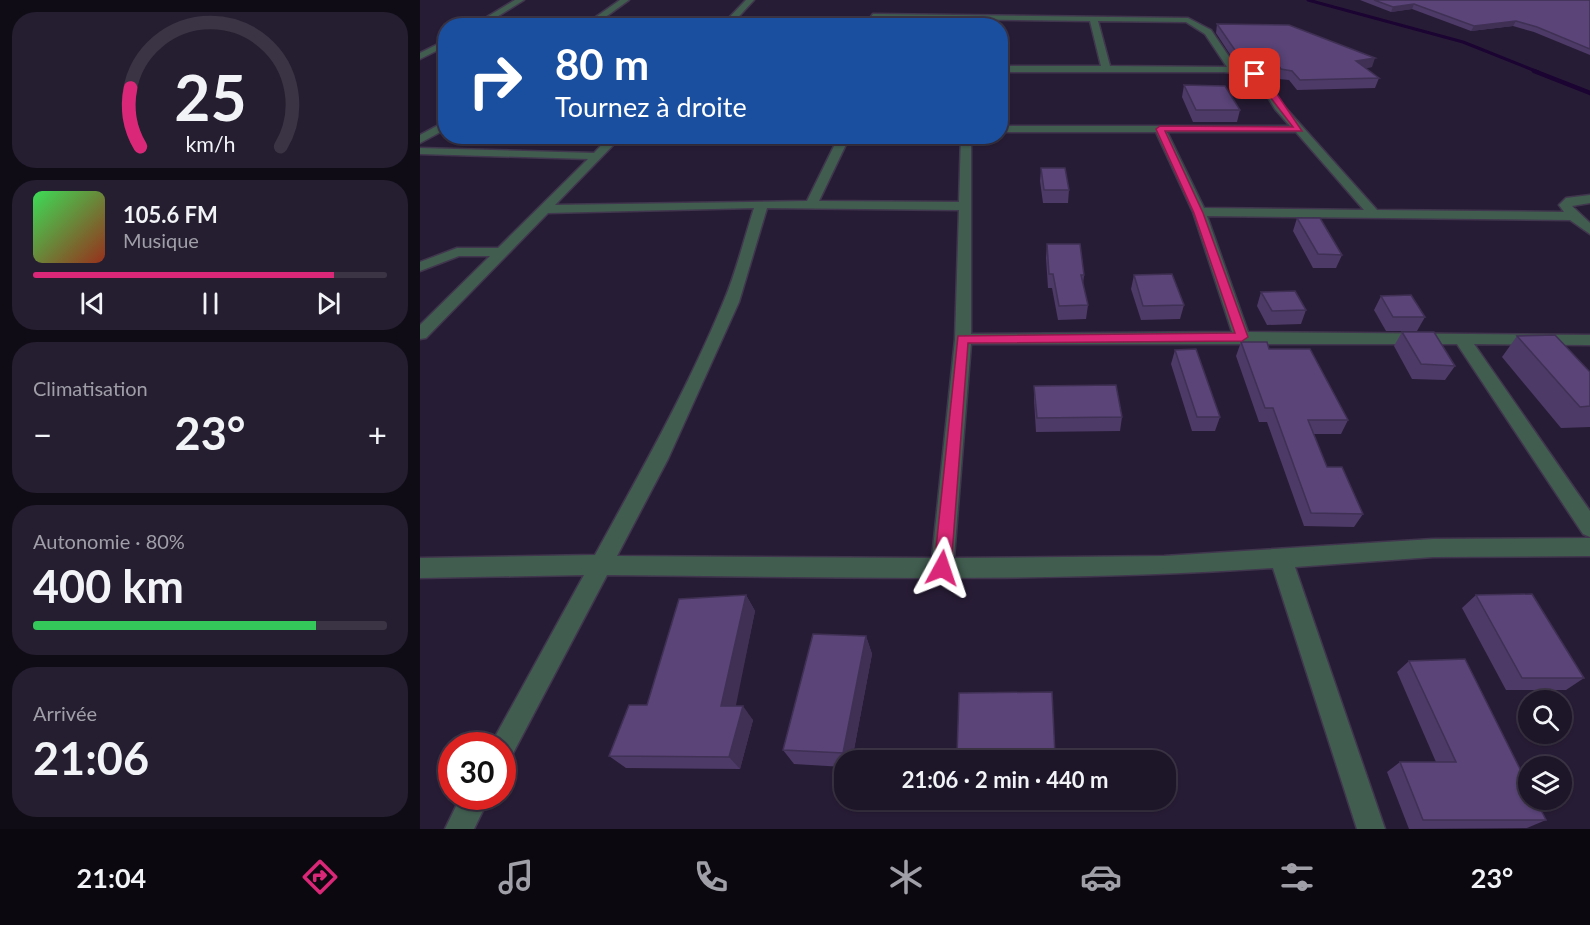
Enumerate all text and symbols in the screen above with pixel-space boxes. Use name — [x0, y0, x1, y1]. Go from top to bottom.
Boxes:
text: 80 m — [555, 39, 649, 89]
icon: right — [456, 42, 534, 120]
pin — [1229, 48, 1280, 99]
icon: arrive — [1238, 57, 1271, 90]
text: 25 — [174, 59, 246, 134]
text: Tournez à droite — [555, 90, 747, 123]
text: km/h — [185, 131, 235, 157]
text: 105.6 FM — [123, 201, 218, 228]
text: Musique — [123, 228, 199, 252]
icon: previous — [76, 287, 109, 320]
icon: pause — [194, 287, 227, 320]
icon: next — [312, 287, 345, 320]
text: Climatisation — [33, 376, 148, 400]
text: 23° — [175, 406, 245, 460]
text: − — [33, 414, 52, 454]
text: + — [368, 414, 387, 454]
text: Autonomie · 80% — [33, 529, 185, 553]
position arrow — [910, 536, 974, 600]
text: 400 km — [33, 559, 184, 613]
map controls — [1518, 690, 1572, 810]
button: search — [1518, 690, 1572, 744]
text: Arrivée — [33, 701, 97, 725]
text: 21:06 — [33, 731, 149, 785]
speed limit sign: 30 — [438, 732, 516, 810]
button: layers — [1518, 756, 1572, 810]
text: 21:06 · 2 min · 440 m — [902, 766, 1108, 793]
icon: directions — [299, 856, 341, 898]
icon: music — [495, 856, 537, 898]
icon: phone — [690, 856, 732, 898]
icon: climate — [885, 856, 927, 898]
icon: car — [1080, 856, 1122, 898]
icon: filters — [1276, 856, 1318, 898]
text: 21:04 — [77, 861, 146, 894]
text: 23° — [1471, 861, 1513, 894]

